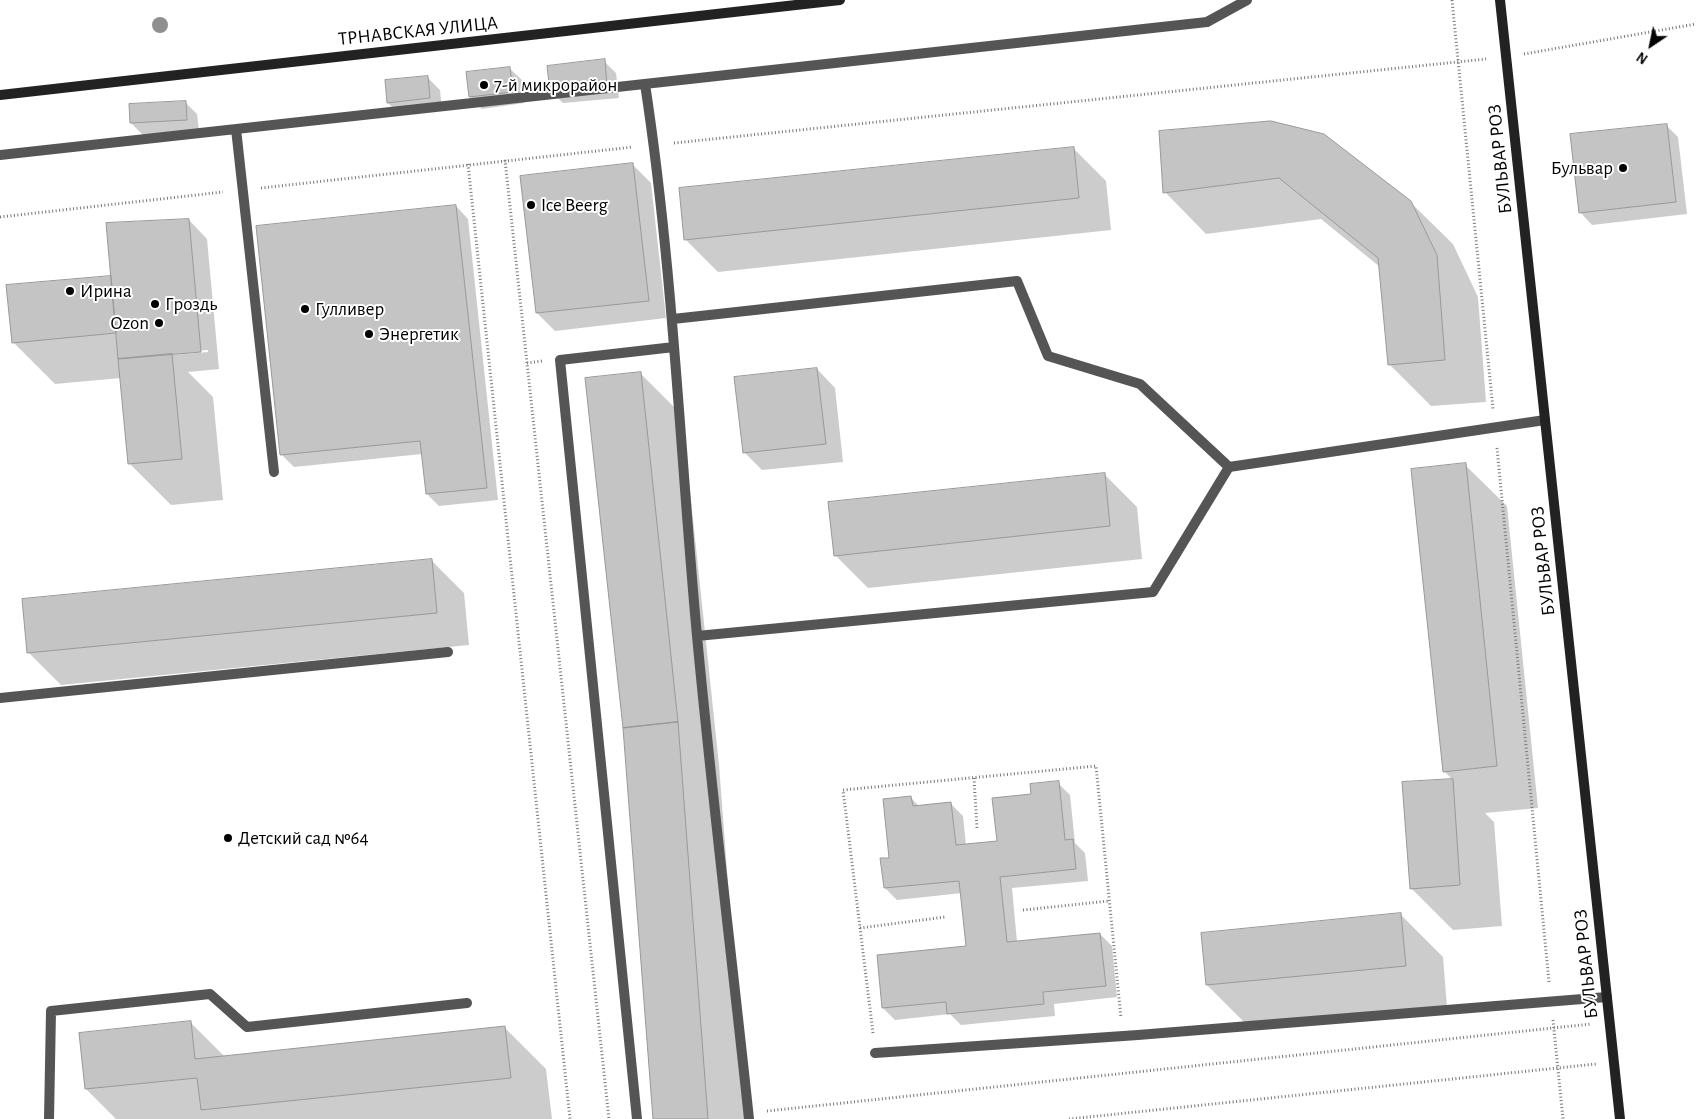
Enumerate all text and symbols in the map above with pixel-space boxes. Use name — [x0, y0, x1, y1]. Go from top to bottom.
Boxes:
street label: ТРНАВСКАЯ УЛИЦА — [337, 11, 499, 51]
north arrow — [1626, 20, 1676, 70]
text: N — [1635, 49, 1651, 66]
place label: 7-й микрорайон — [494, 74, 617, 96]
marker: 7-й микрорайон — [478, 79, 490, 91]
street label: БУЛЬВАР РОЗ — [1483, 103, 1517, 215]
place label: Бульвар — [1551, 157, 1613, 179]
marker: Бульвар — [1617, 162, 1629, 174]
place label: Ice Beerg — [541, 194, 608, 216]
marker: Ice Beerg — [525, 199, 537, 211]
place label: Ирина — [80, 280, 132, 302]
marker: Ирина — [64, 285, 76, 297]
place label: Гроздь — [165, 293, 217, 315]
marker: Гроздь — [149, 298, 161, 310]
place label: Гулливер — [315, 298, 384, 320]
marker: Гулливер — [299, 303, 311, 315]
place label: Ozon — [110, 312, 149, 334]
marker: Ozon — [153, 317, 165, 329]
place label: Энергетик — [379, 323, 459, 345]
marker: Энергетик — [363, 328, 375, 340]
street label: БУЛЬВАР РОЗ — [1526, 505, 1560, 617]
place label: Детский сад №64 — [238, 827, 369, 849]
marker: Детский сад №64 — [222, 832, 234, 844]
street label: БУЛЬВАР РОЗ — [1569, 908, 1603, 1020]

